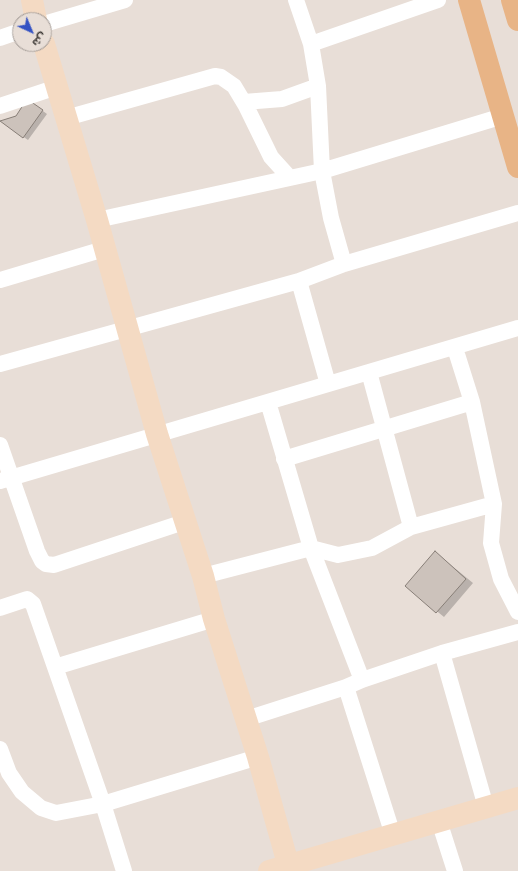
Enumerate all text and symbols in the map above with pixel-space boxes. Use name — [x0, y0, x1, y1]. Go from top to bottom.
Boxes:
north arrow — [12, 12, 52, 52]
text: ش — [29, 29, 51, 51]

